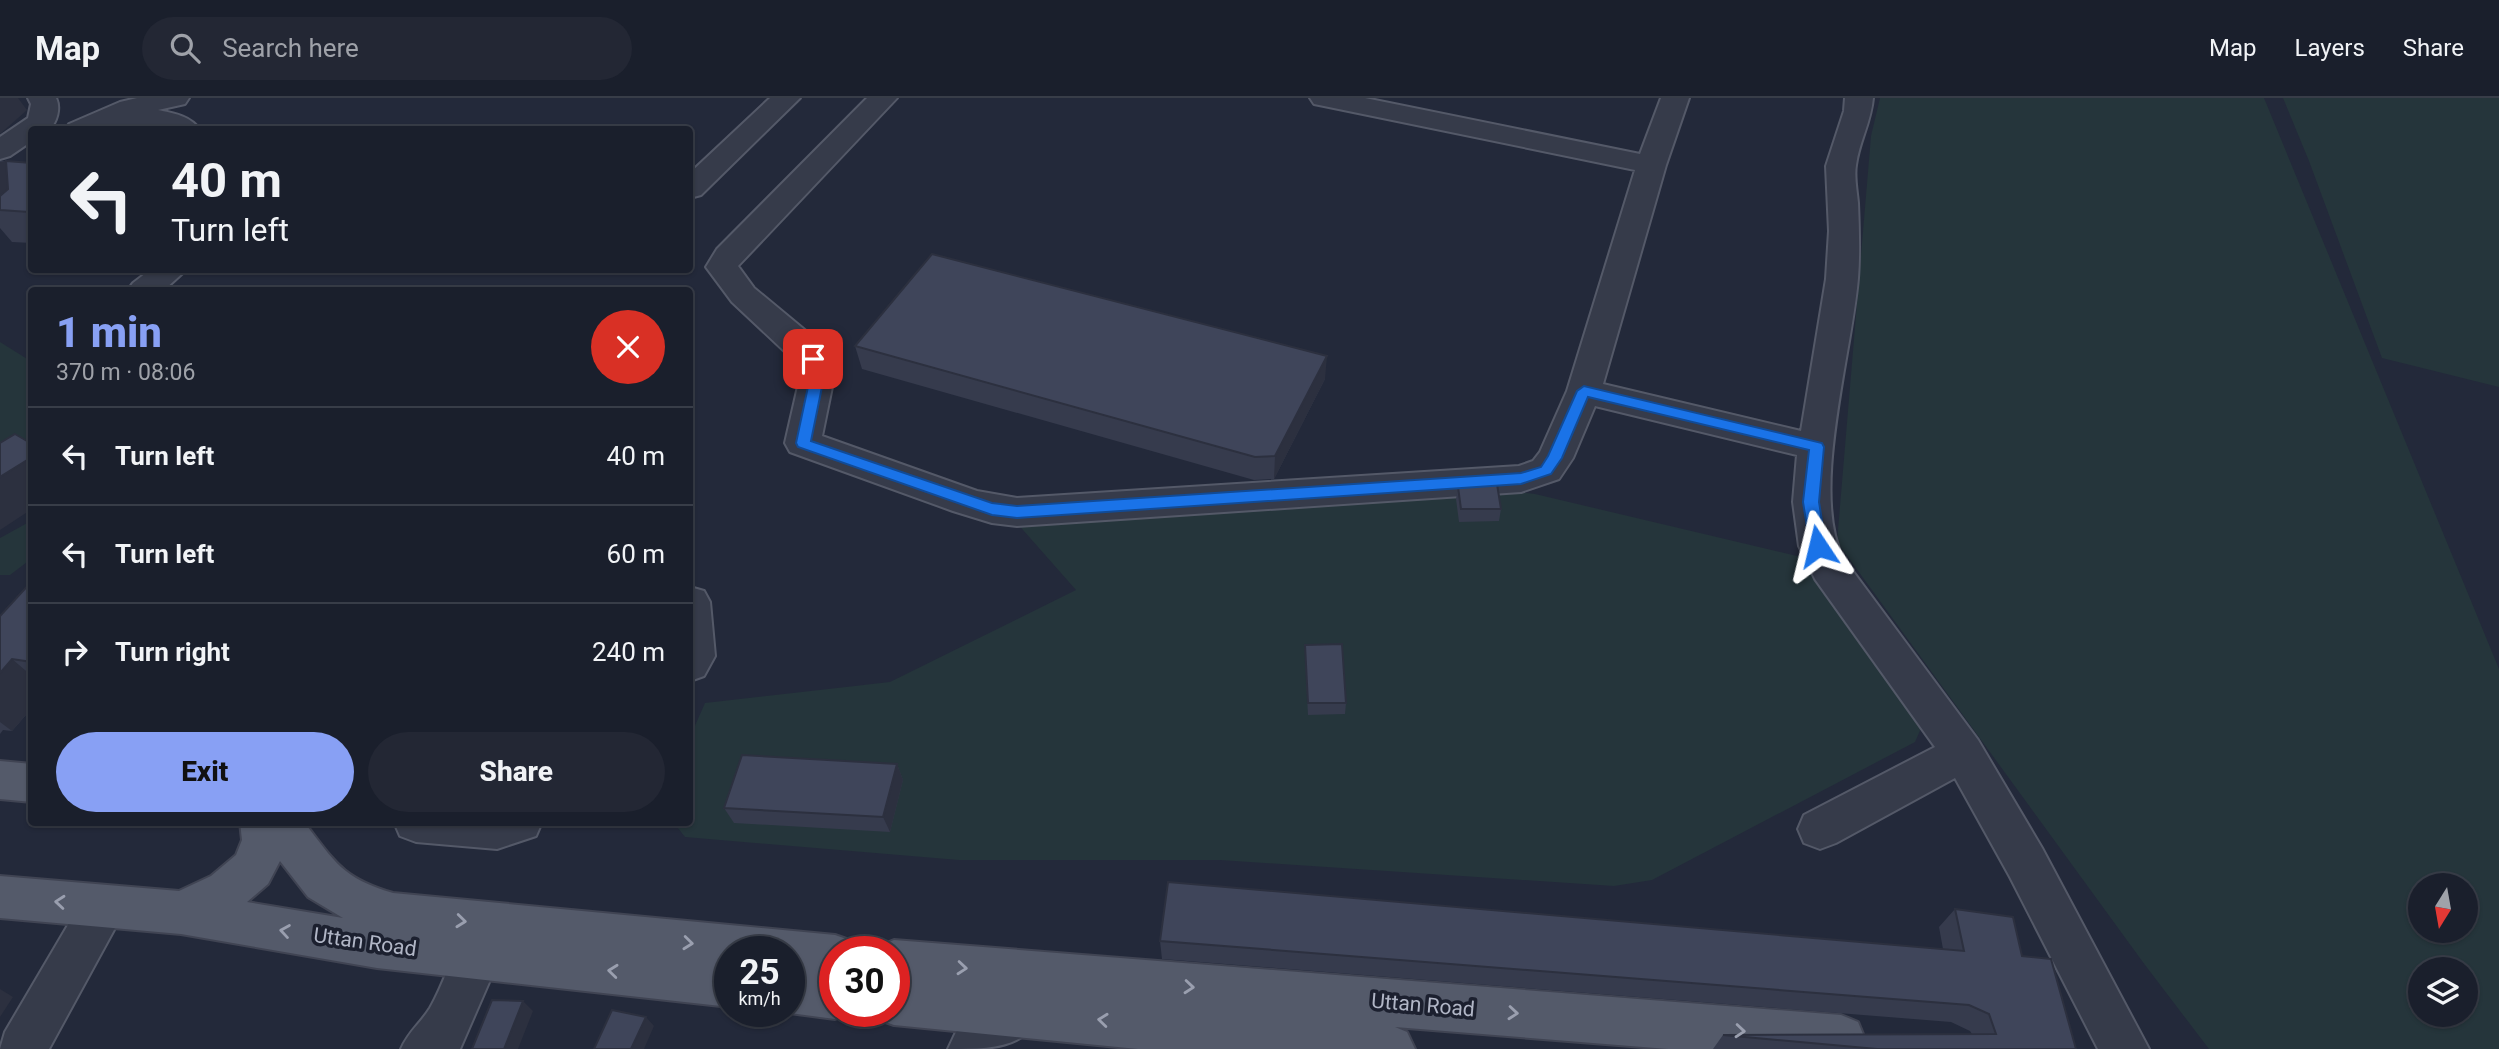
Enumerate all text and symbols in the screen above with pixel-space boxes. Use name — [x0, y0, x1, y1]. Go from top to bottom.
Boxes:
search box — [142, 17, 632, 80]
text: Map — [35, 29, 100, 68]
icon: search — [166, 29, 204, 67]
text: Search here — [222, 33, 359, 63]
text: Map — [2209, 34, 2257, 62]
text: Layers — [2295, 34, 2365, 62]
text: Share — [2403, 34, 2464, 62]
text: 40 m — [171, 152, 282, 209]
icon: left — [56, 154, 147, 245]
text: Turn left — [171, 211, 289, 249]
text: 1 min — [56, 308, 162, 357]
button: close — [591, 310, 665, 384]
pin — [783, 329, 843, 389]
icon: arrive — [794, 340, 832, 378]
text: 370 m · 08:06 — [56, 359, 195, 386]
icon: left — [56, 437, 94, 475]
text: Turn left — [115, 441, 214, 471]
text: 40 m — [607, 441, 665, 471]
position arrow — [1781, 509, 1855, 583]
icon: left — [56, 535, 94, 573]
text: Turn left — [115, 539, 214, 569]
text: 60 m — [607, 539, 665, 569]
icon: right — [56, 633, 94, 671]
text: Turn right — [115, 637, 230, 667]
text: 240 m — [592, 637, 665, 667]
button: Exit — [56, 732, 354, 812]
button: Share — [368, 732, 665, 812]
north arrow — [2408, 873, 2478, 943]
map controls — [2408, 873, 2478, 1027]
one-way arrow — [54, 895, 65, 910]
one-way arrow — [456, 913, 467, 928]
street label: Uttan Road — [312, 923, 418, 961]
one-way arrow — [279, 924, 291, 939]
one-way arrow — [682, 935, 693, 950]
speed limit sign: 30 — [819, 936, 910, 1027]
text: 25 — [739, 952, 780, 993]
button: layers — [2408, 957, 2478, 1027]
one-way arrow — [957, 960, 968, 975]
one-way arrow — [607, 964, 619, 979]
one-way arrow — [1184, 979, 1195, 994]
text: km/h — [738, 988, 781, 1009]
street label: Uttan Road — [1370, 989, 1476, 1021]
one-way arrow — [1508, 1005, 1519, 1020]
one-way arrow — [1097, 1013, 1109, 1028]
one-way arrow — [1735, 1023, 1746, 1038]

